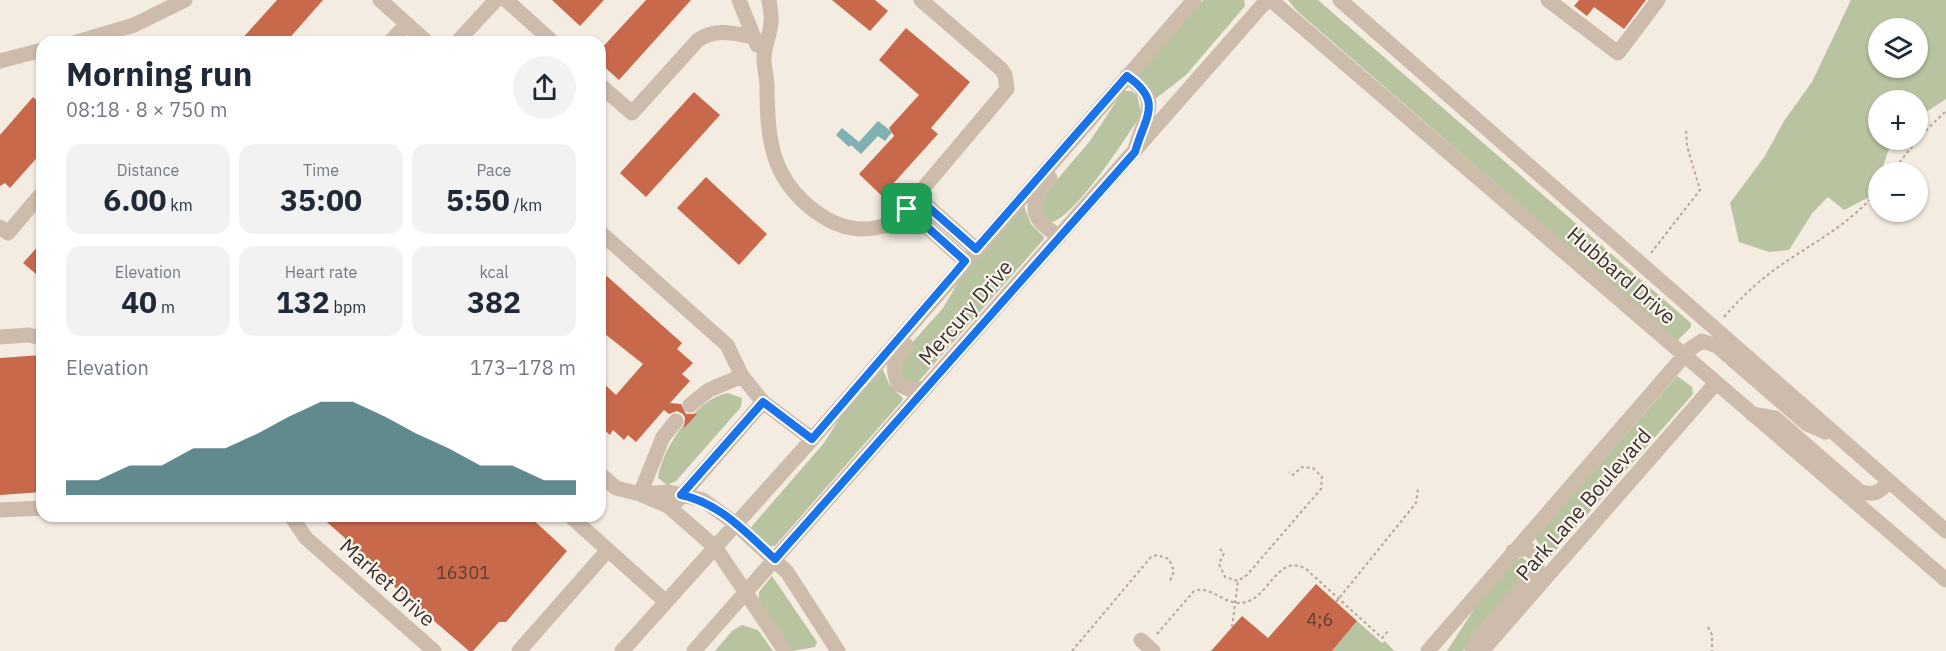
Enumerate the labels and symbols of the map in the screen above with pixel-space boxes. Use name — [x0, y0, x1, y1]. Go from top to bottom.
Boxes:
pin — [881, 183, 932, 234]
street label: Hubbard Drive — [1562, 220, 1682, 330]
street label: Mercury Drive — [912, 253, 1018, 371]
street label: Park Lane Boulevard — [1509, 422, 1657, 586]
street label: Market Drive — [334, 532, 442, 632]
house number: 16301 — [436, 561, 490, 584]
house number: 4;6 — [1307, 608, 1333, 631]

